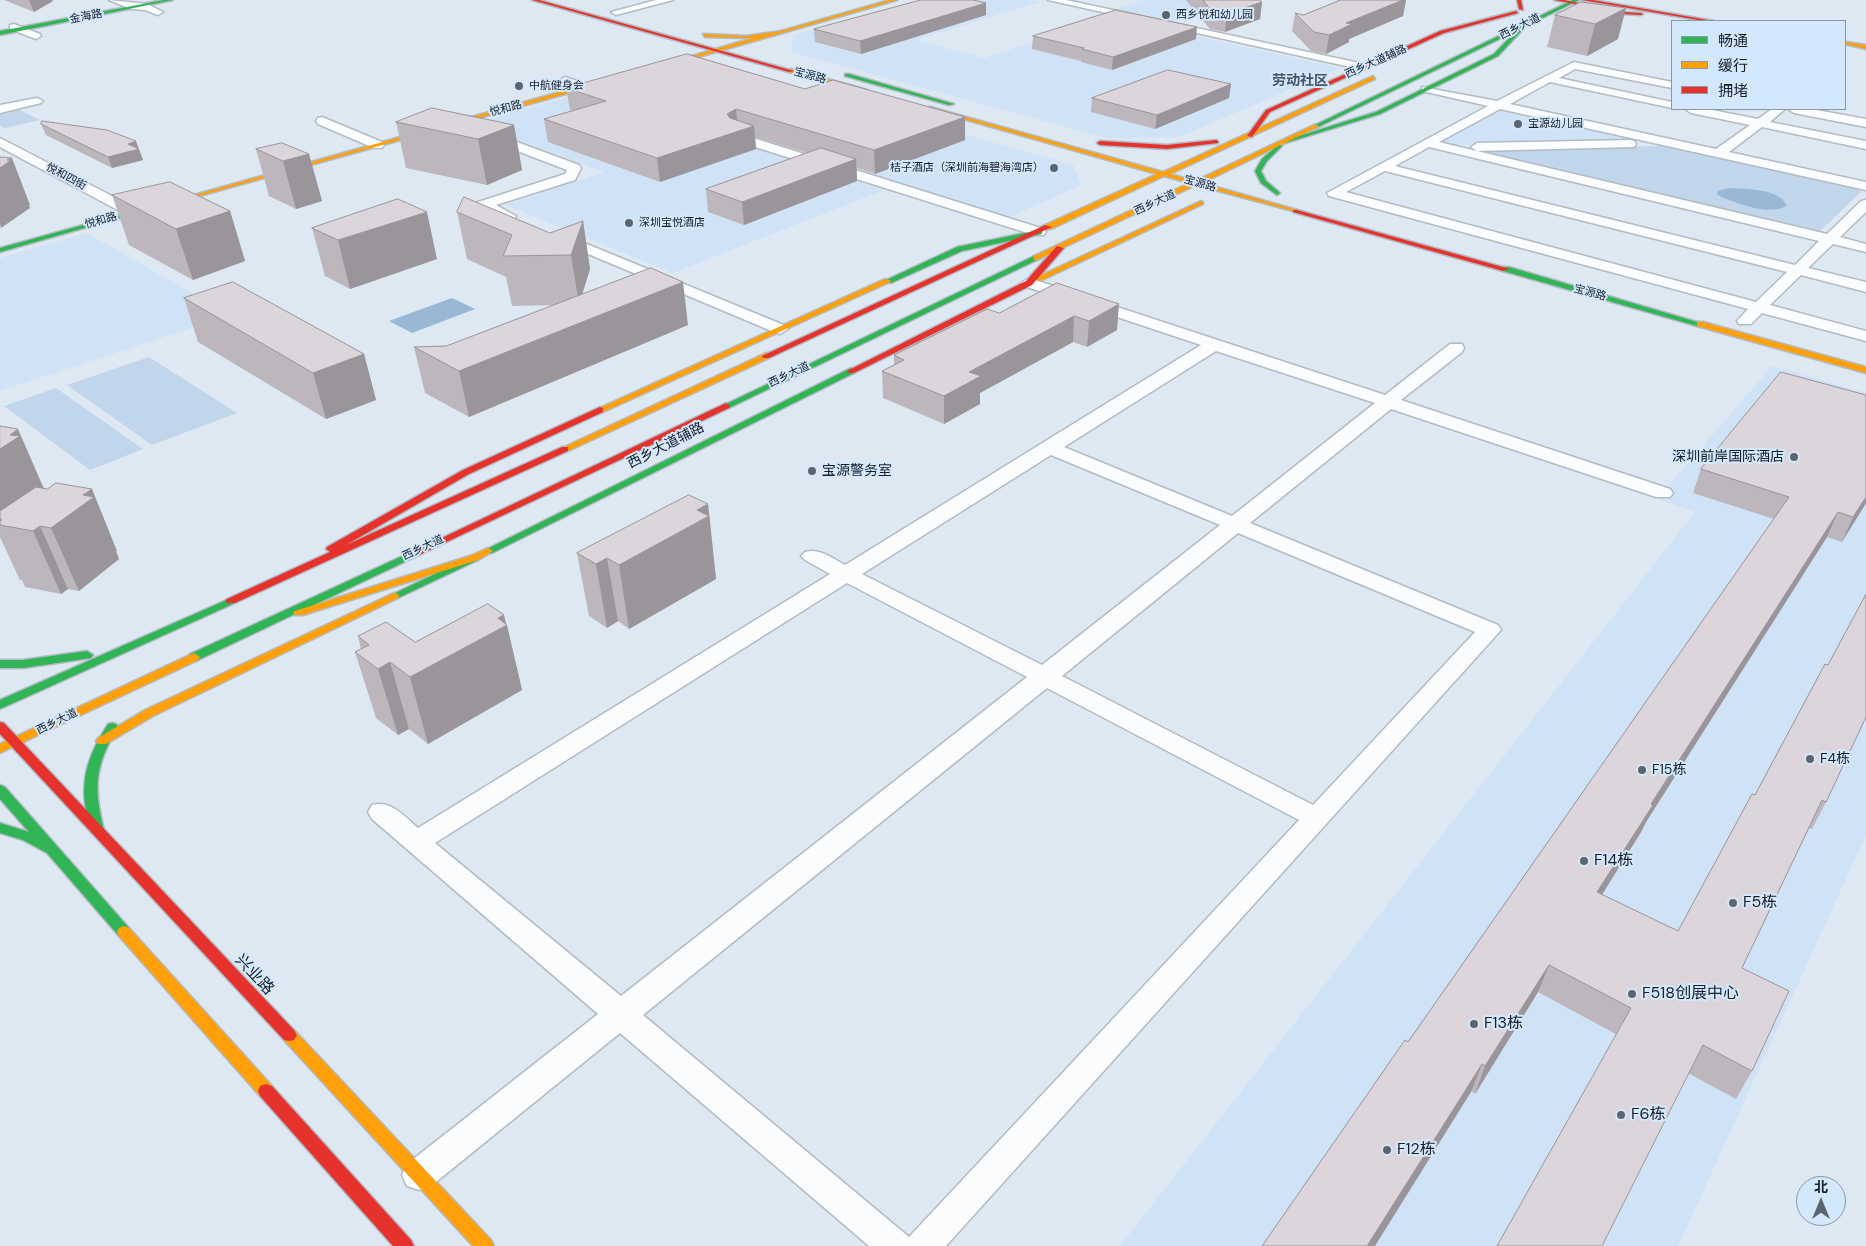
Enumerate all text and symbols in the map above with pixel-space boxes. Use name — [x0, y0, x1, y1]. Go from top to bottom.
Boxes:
street label: 金海路 — [69, 7, 103, 27]
place label: 西乡悦和幼儿园 — [1176, 8, 1253, 22]
marker: 西乡悦和幼儿园 — [1160, 9, 1172, 21]
street label: 西乡大道 — [1497, 11, 1543, 43]
legend — [1671, 20, 1846, 110]
text: 畅通 — [1718, 31, 1748, 51]
street label: 西乡大道辅路 — [1343, 43, 1409, 81]
text: 缓行 — [1718, 56, 1748, 76]
street label: 宝源路 — [792, 65, 828, 87]
district label: 劳动社区 — [1272, 73, 1328, 89]
place label: 中航健身会 — [529, 79, 584, 93]
marker: 中航健身会 — [513, 80, 525, 92]
text: 拥堵 — [1718, 81, 1748, 101]
street label: 悦和路 — [488, 98, 524, 120]
place label: 宝源幼儿园 — [1528, 117, 1583, 131]
marker: 宝源幼儿园 — [1512, 118, 1524, 130]
street label: 悦和四街 — [43, 161, 89, 193]
place label: 桔子酒店（深圳前海碧海湾店） — [890, 161, 1044, 175]
marker: 桔子酒店（深圳前海碧海湾店） — [1048, 162, 1060, 174]
street label: 宝源路 — [1182, 173, 1218, 195]
street label: 西乡大道 — [1132, 188, 1178, 218]
street label: 悦和路 — [83, 210, 119, 232]
place label: 深圳宝悦酒店 — [639, 216, 705, 230]
marker: 深圳宝悦酒店 — [623, 217, 635, 229]
street label: 宝源路 — [1572, 282, 1608, 304]
street label: 西乡大道 — [766, 360, 812, 390]
street label: 西乡大道辅路 — [625, 419, 707, 473]
place label: 深圳前岸国际酒店 — [1672, 449, 1784, 465]
marker: 深圳前岸国际酒店 — [1788, 451, 1800, 463]
place label: 宝源警务室 — [822, 463, 892, 479]
marker: 宝源警务室 — [806, 465, 818, 477]
street label: 西乡大道 — [400, 533, 446, 563]
street label: 西乡大道 — [34, 706, 80, 738]
place label: F4栋 — [1820, 751, 1850, 767]
marker: F4栋 — [1804, 753, 1816, 765]
place label: F15栋 — [1652, 762, 1686, 778]
marker: F15栋 — [1636, 764, 1648, 776]
place label: F14栋 — [1594, 851, 1633, 871]
marker: F14栋 — [1578, 855, 1590, 867]
place label: F5栋 — [1743, 893, 1777, 913]
marker: F5栋 — [1727, 897, 1739, 909]
street label: 兴业路 — [231, 951, 277, 999]
place label: F518创展中心 — [1642, 984, 1739, 1004]
marker: F518创展中心 — [1626, 988, 1638, 1000]
place label: F13栋 — [1484, 1014, 1523, 1034]
marker: F13栋 — [1468, 1018, 1480, 1030]
place label: F6栋 — [1631, 1105, 1666, 1125]
marker: F6栋 — [1615, 1109, 1627, 1121]
place label: F12栋 — [1397, 1140, 1436, 1160]
marker: F12栋 — [1381, 1144, 1393, 1156]
north arrow — [1796, 1176, 1846, 1226]
text: 北 — [1814, 1178, 1828, 1196]

